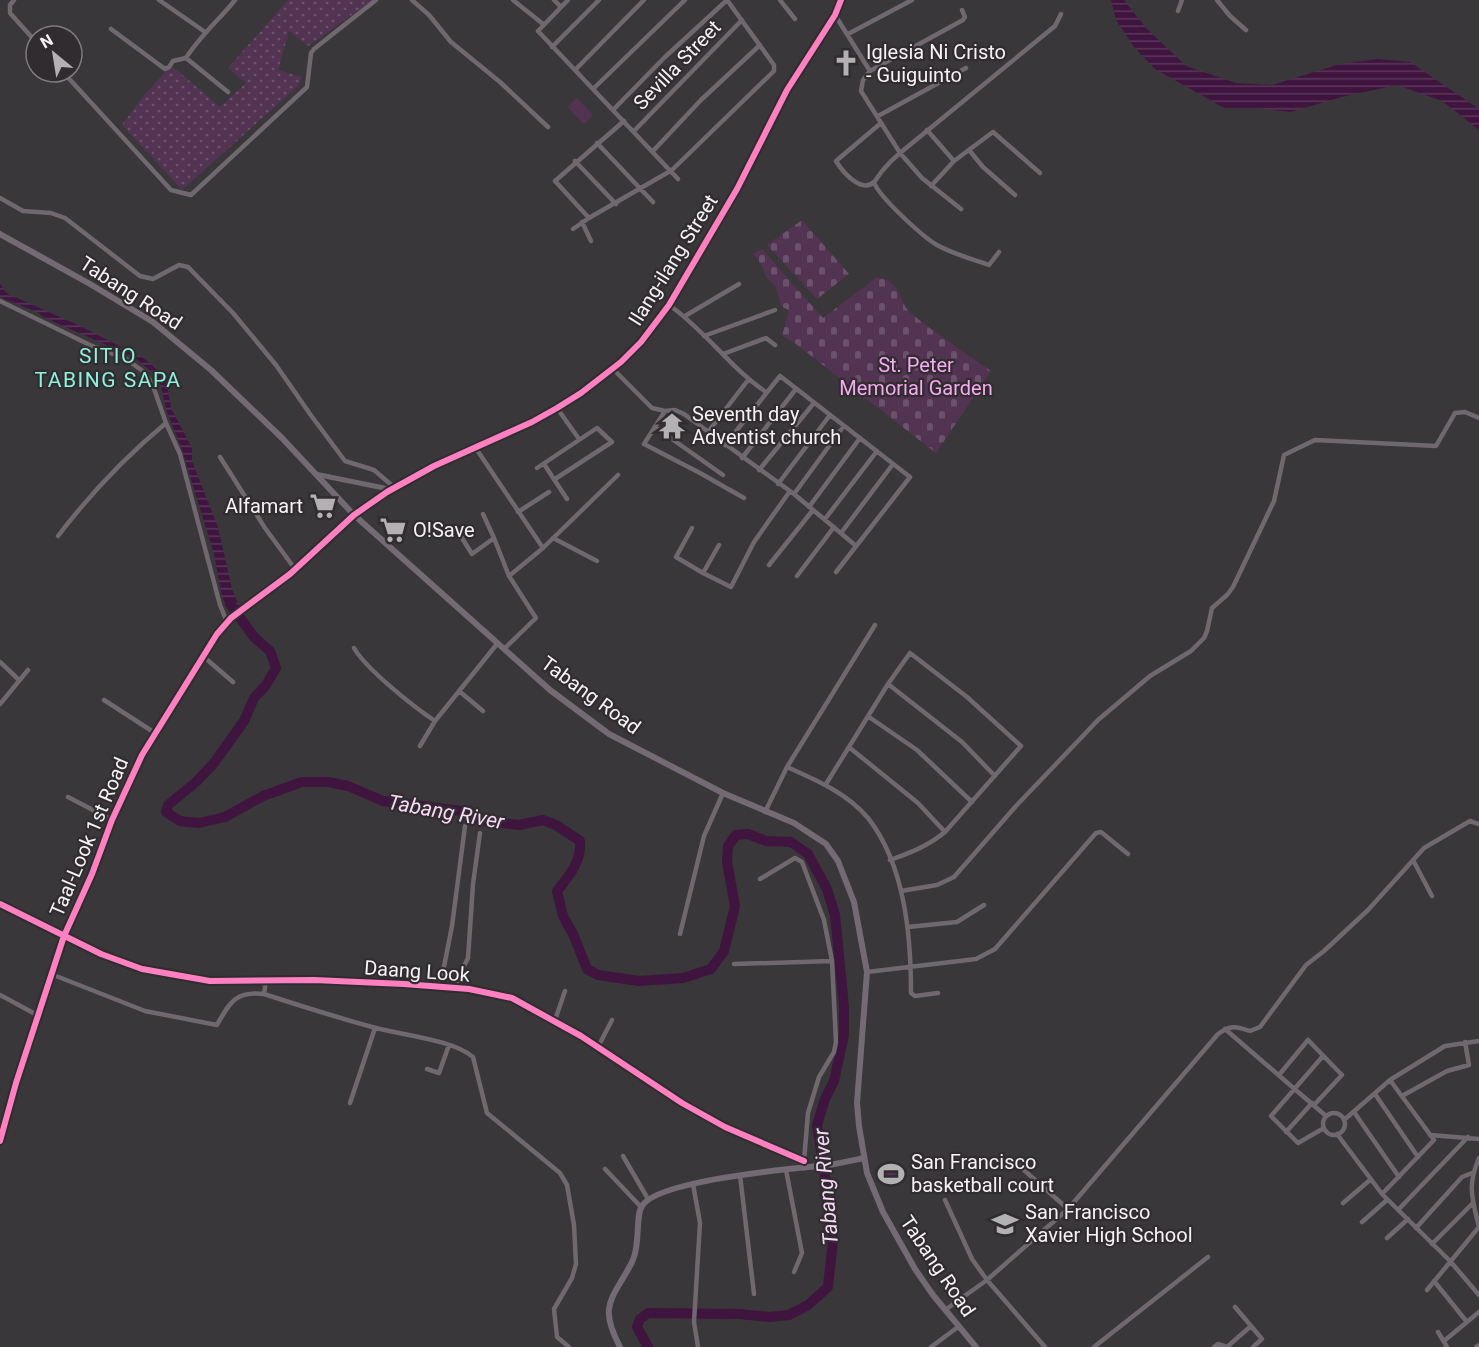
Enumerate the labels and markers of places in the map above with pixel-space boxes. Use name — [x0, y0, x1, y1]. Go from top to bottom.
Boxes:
place label: Iglesia Ni Cristo - Guiguinto — [866, 40, 1006, 87]
church icon: Iglesia Ni Cristo - Guiguinto — [831, 48, 861, 78]
place label: Seventh day Adventist church — [692, 402, 841, 449]
temple icon: Seventh day Adventist church — [657, 411, 687, 441]
supermarket icon: Alfamart — [308, 491, 338, 521]
place label: Alfamart — [225, 494, 303, 518]
supermarket icon: O!Save — [378, 515, 408, 545]
place label: O!Save — [413, 518, 475, 542]
place label: San Francisco basketball court — [911, 1150, 1054, 1197]
sports icon: San Francisco basketball court — [876, 1159, 906, 1189]
place label: San Francisco Xavier High School — [1025, 1200, 1193, 1247]
school or university icon: San Francisco Xavier High School — [990, 1209, 1020, 1239]

